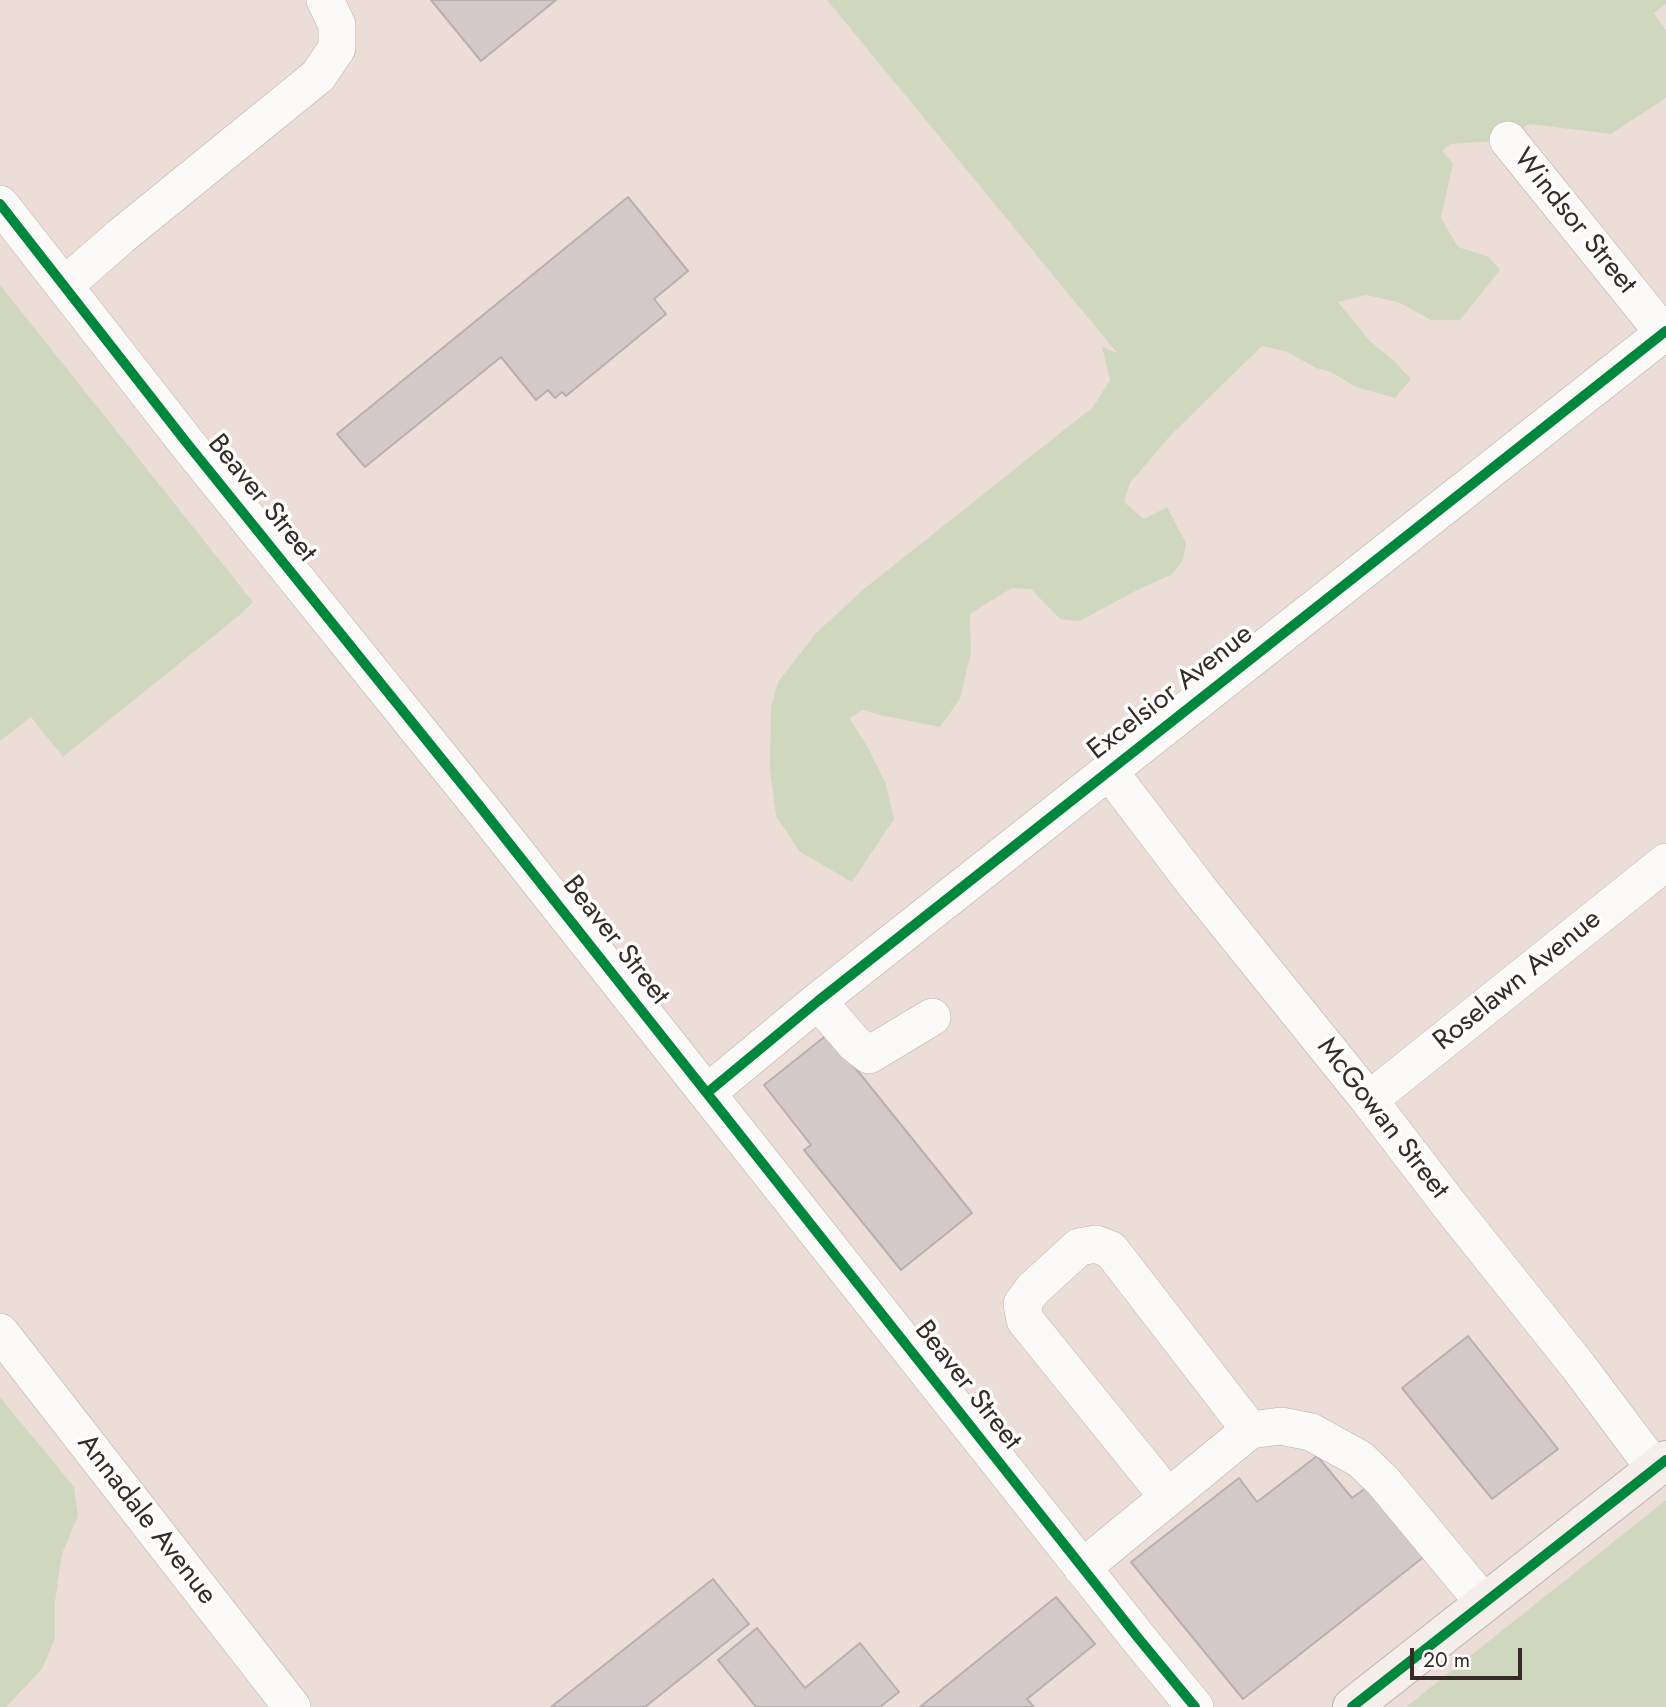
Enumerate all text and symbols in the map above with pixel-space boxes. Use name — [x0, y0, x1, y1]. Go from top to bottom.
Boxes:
street label: Windsor Street — [1505, 143, 1643, 301]
street label: Beaver Street — [199, 428, 323, 570]
street label: Excelsior Avenue — [1082, 618, 1260, 768]
street label: Beaver Street — [554, 870, 676, 1012]
street label: Roselawn Avenue — [1427, 903, 1609, 1059]
street label: McGowan Street — [1309, 1032, 1455, 1206]
street label: Beaver Street — [906, 1315, 1028, 1457]
street label: Annadale Avenue — [69, 1428, 223, 1612]
scale bar — [1414, 1634, 1526, 1678]
text: 20 m — [1423, 1645, 1470, 1675]

